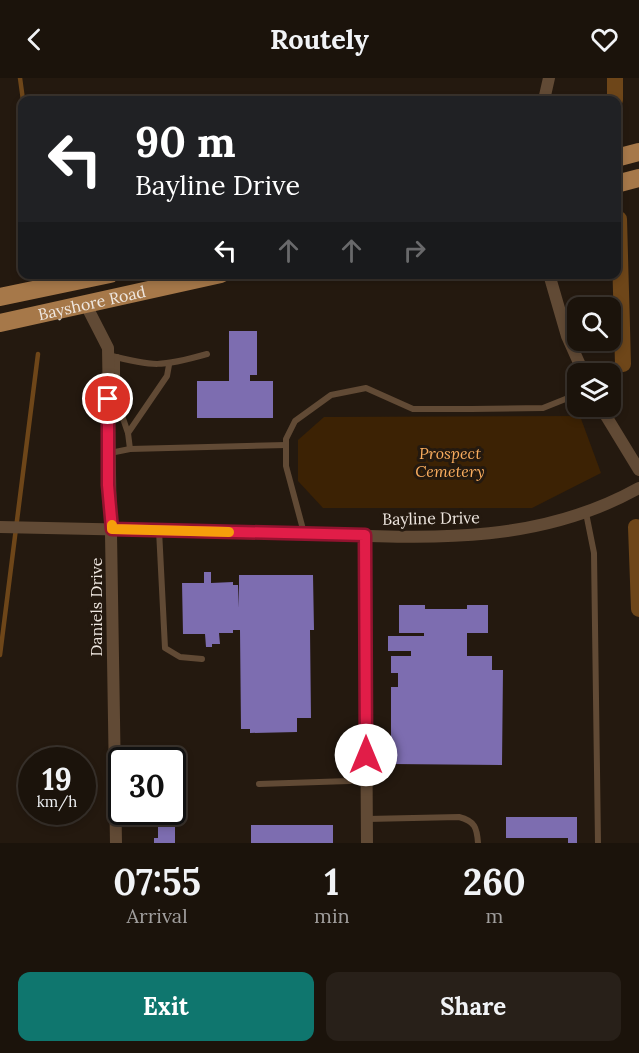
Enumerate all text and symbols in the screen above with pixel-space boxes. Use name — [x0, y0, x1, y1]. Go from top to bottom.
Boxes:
text: Routely — [270, 22, 369, 56]
icon: back — [18, 23, 51, 56]
icon: heart — [588, 23, 621, 56]
text: 90 m — [135, 115, 236, 169]
icon: left — [36, 120, 114, 198]
text: Bayline Drive — [135, 168, 300, 202]
icon: left — [209, 234, 242, 267]
icon: ahead — [272, 234, 305, 267]
icon: ahead — [335, 234, 368, 267]
icon: right — [398, 234, 431, 267]
street label: Bayshore Road — [36, 281, 148, 324]
map controls — [567, 297, 621, 417]
button: search — [567, 297, 621, 351]
button: layers — [567, 363, 621, 417]
pin — [82, 373, 133, 424]
icon: arrive — [91, 382, 124, 415]
park label: Prospect Cemetery — [415, 443, 485, 481]
street label: Bayline Drive — [382, 507, 480, 529]
street label: Daniels Drive — [86, 557, 106, 656]
position arrow — [334, 723, 398, 787]
speed limit sign: 30 — [108, 747, 186, 825]
text: 19 — [42, 760, 72, 798]
text: km/h — [37, 792, 77, 811]
text: 07:55 — [113, 859, 201, 905]
text: 1 — [325, 859, 339, 905]
text: 260 — [463, 859, 526, 905]
text: Arrival — [126, 903, 188, 928]
text: min — [314, 903, 350, 928]
text: m — [485, 903, 503, 928]
button: Exit — [18, 972, 314, 1041]
button: Share — [326, 972, 621, 1041]

